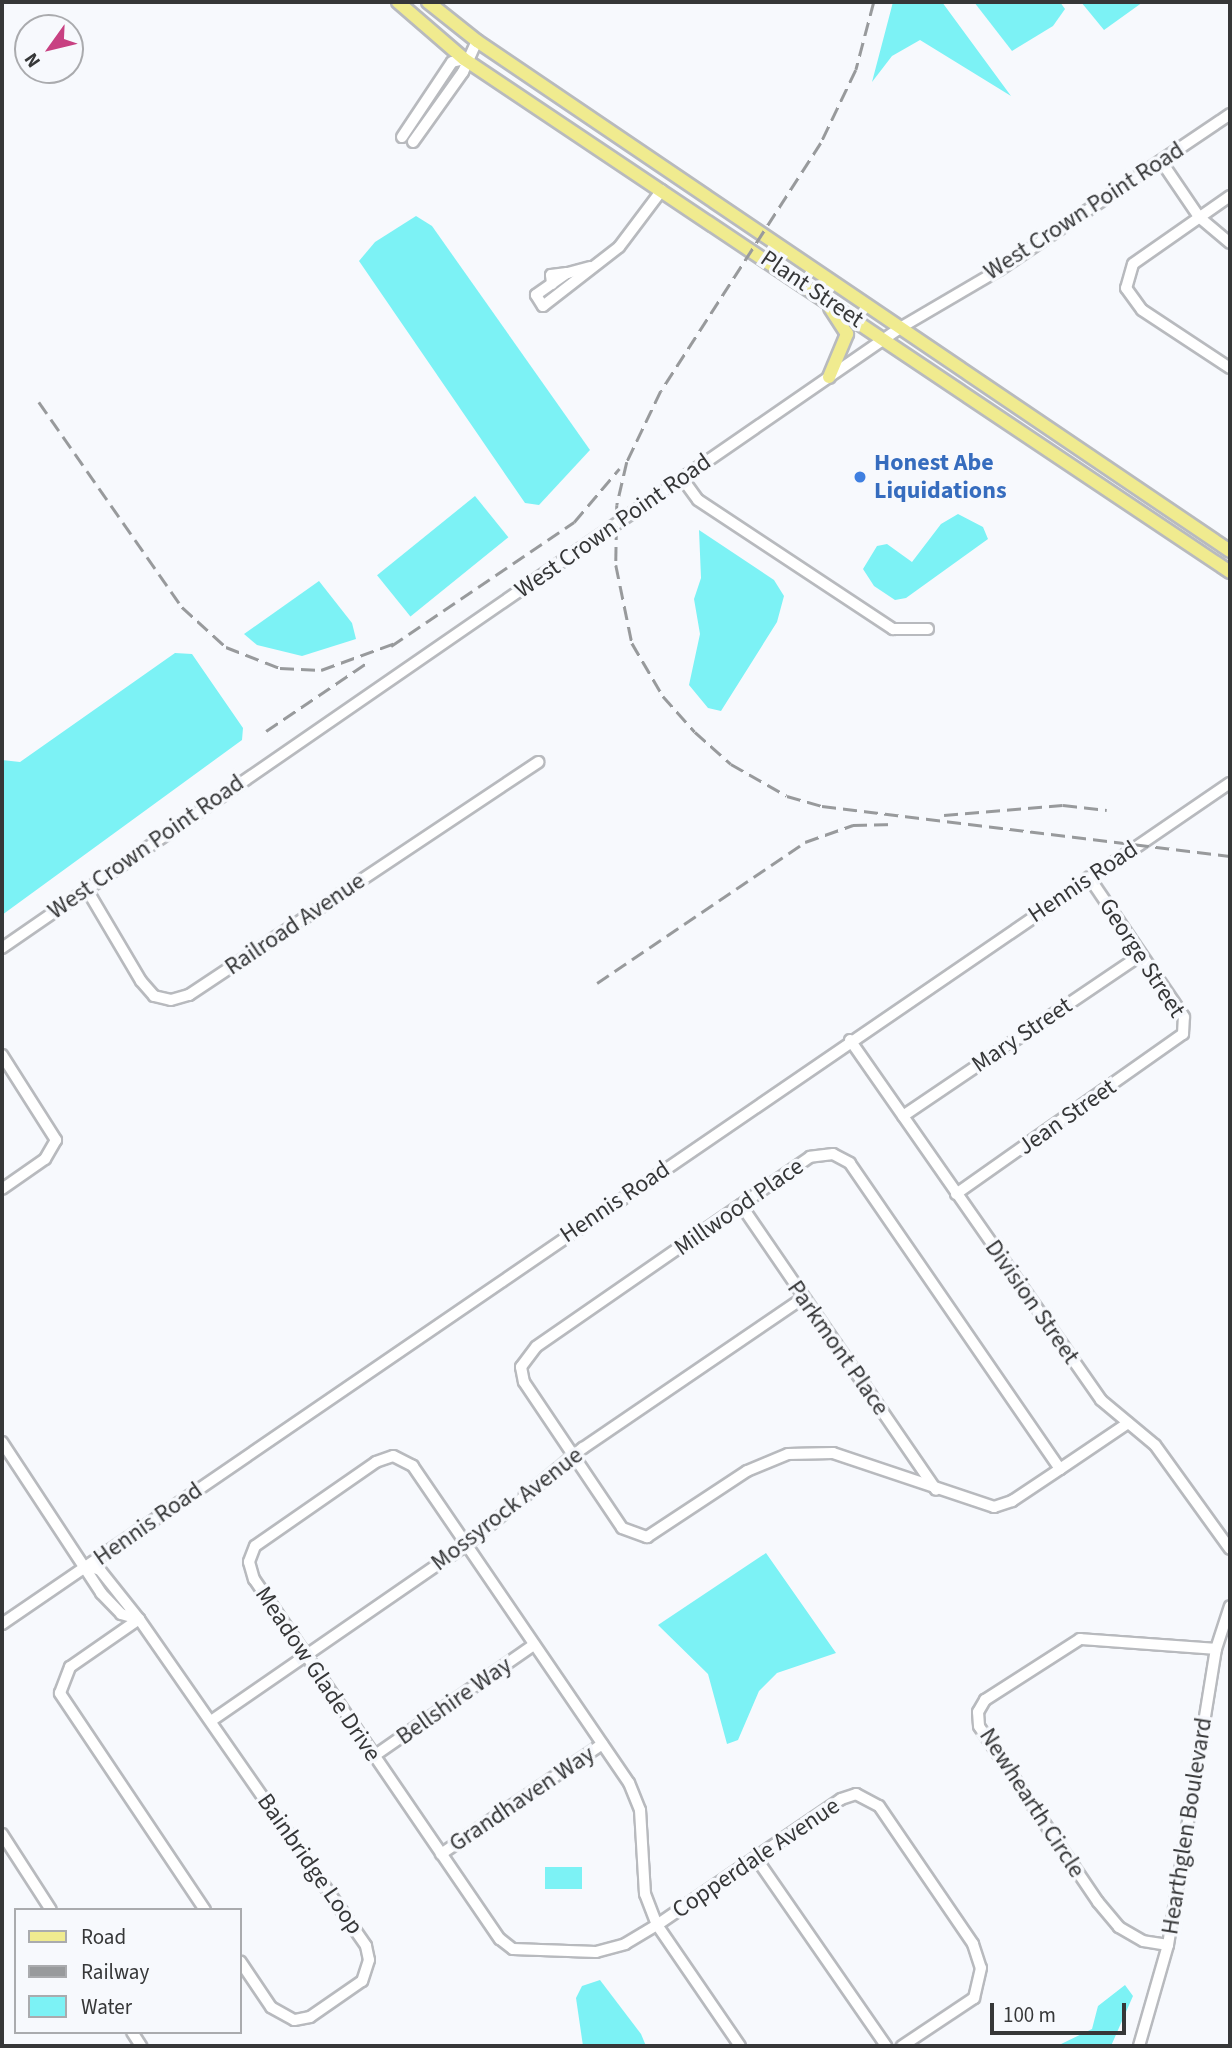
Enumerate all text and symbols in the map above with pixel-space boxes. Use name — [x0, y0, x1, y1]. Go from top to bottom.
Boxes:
north arrow — [14, 14, 84, 84]
text: N — [18, 47, 48, 73]
street label: West Crown Point Road — [979, 136, 1189, 286]
street label: Plant Street — [755, 244, 869, 334]
street label: West Crown Point Road — [509, 447, 717, 605]
place label: Honest Abe Liquidations — [874, 449, 1007, 505]
marker: Honest Abe Liquidations — [852, 469, 868, 485]
street label: West Crown Point Road — [42, 768, 250, 926]
street label: Hennis Road — [1023, 835, 1143, 929]
street label: Railroad Avenue — [220, 867, 370, 981]
street label: George Street — [1093, 893, 1191, 1023]
street label: Mary Street — [966, 991, 1078, 1079]
street label: Jean Street — [1012, 1073, 1122, 1161]
street label: Millwood Place — [669, 1152, 809, 1262]
street label: Hennis Road — [555, 1155, 675, 1249]
street label: Division Street — [979, 1234, 1085, 1370]
street label: Parkmont Place — [781, 1275, 895, 1421]
street label: Mossyrock Avenue — [425, 1441, 589, 1577]
street label: Hennis Road — [88, 1476, 208, 1572]
street label: Meadow Glade Drive — [249, 1581, 387, 1767]
street label: Bellshire Way — [391, 1651, 517, 1751]
street label: Hearthglen Boulevard — [1156, 1715, 1218, 1937]
street label: Newhearth Circle — [973, 1723, 1091, 1883]
street label: Grandhaven Way — [444, 1740, 600, 1858]
street label: Bainbridge Loop — [251, 1788, 369, 1940]
street label: Copperdale Avenue — [667, 1791, 845, 1925]
legend — [14, 1908, 242, 2034]
text: Road — [81, 1922, 126, 1952]
text: Railway — [81, 1957, 149, 1987]
scale bar — [994, 1988, 1130, 2032]
text: Water — [81, 1992, 132, 2022]
text: 100 m — [1003, 2000, 1056, 2030]

